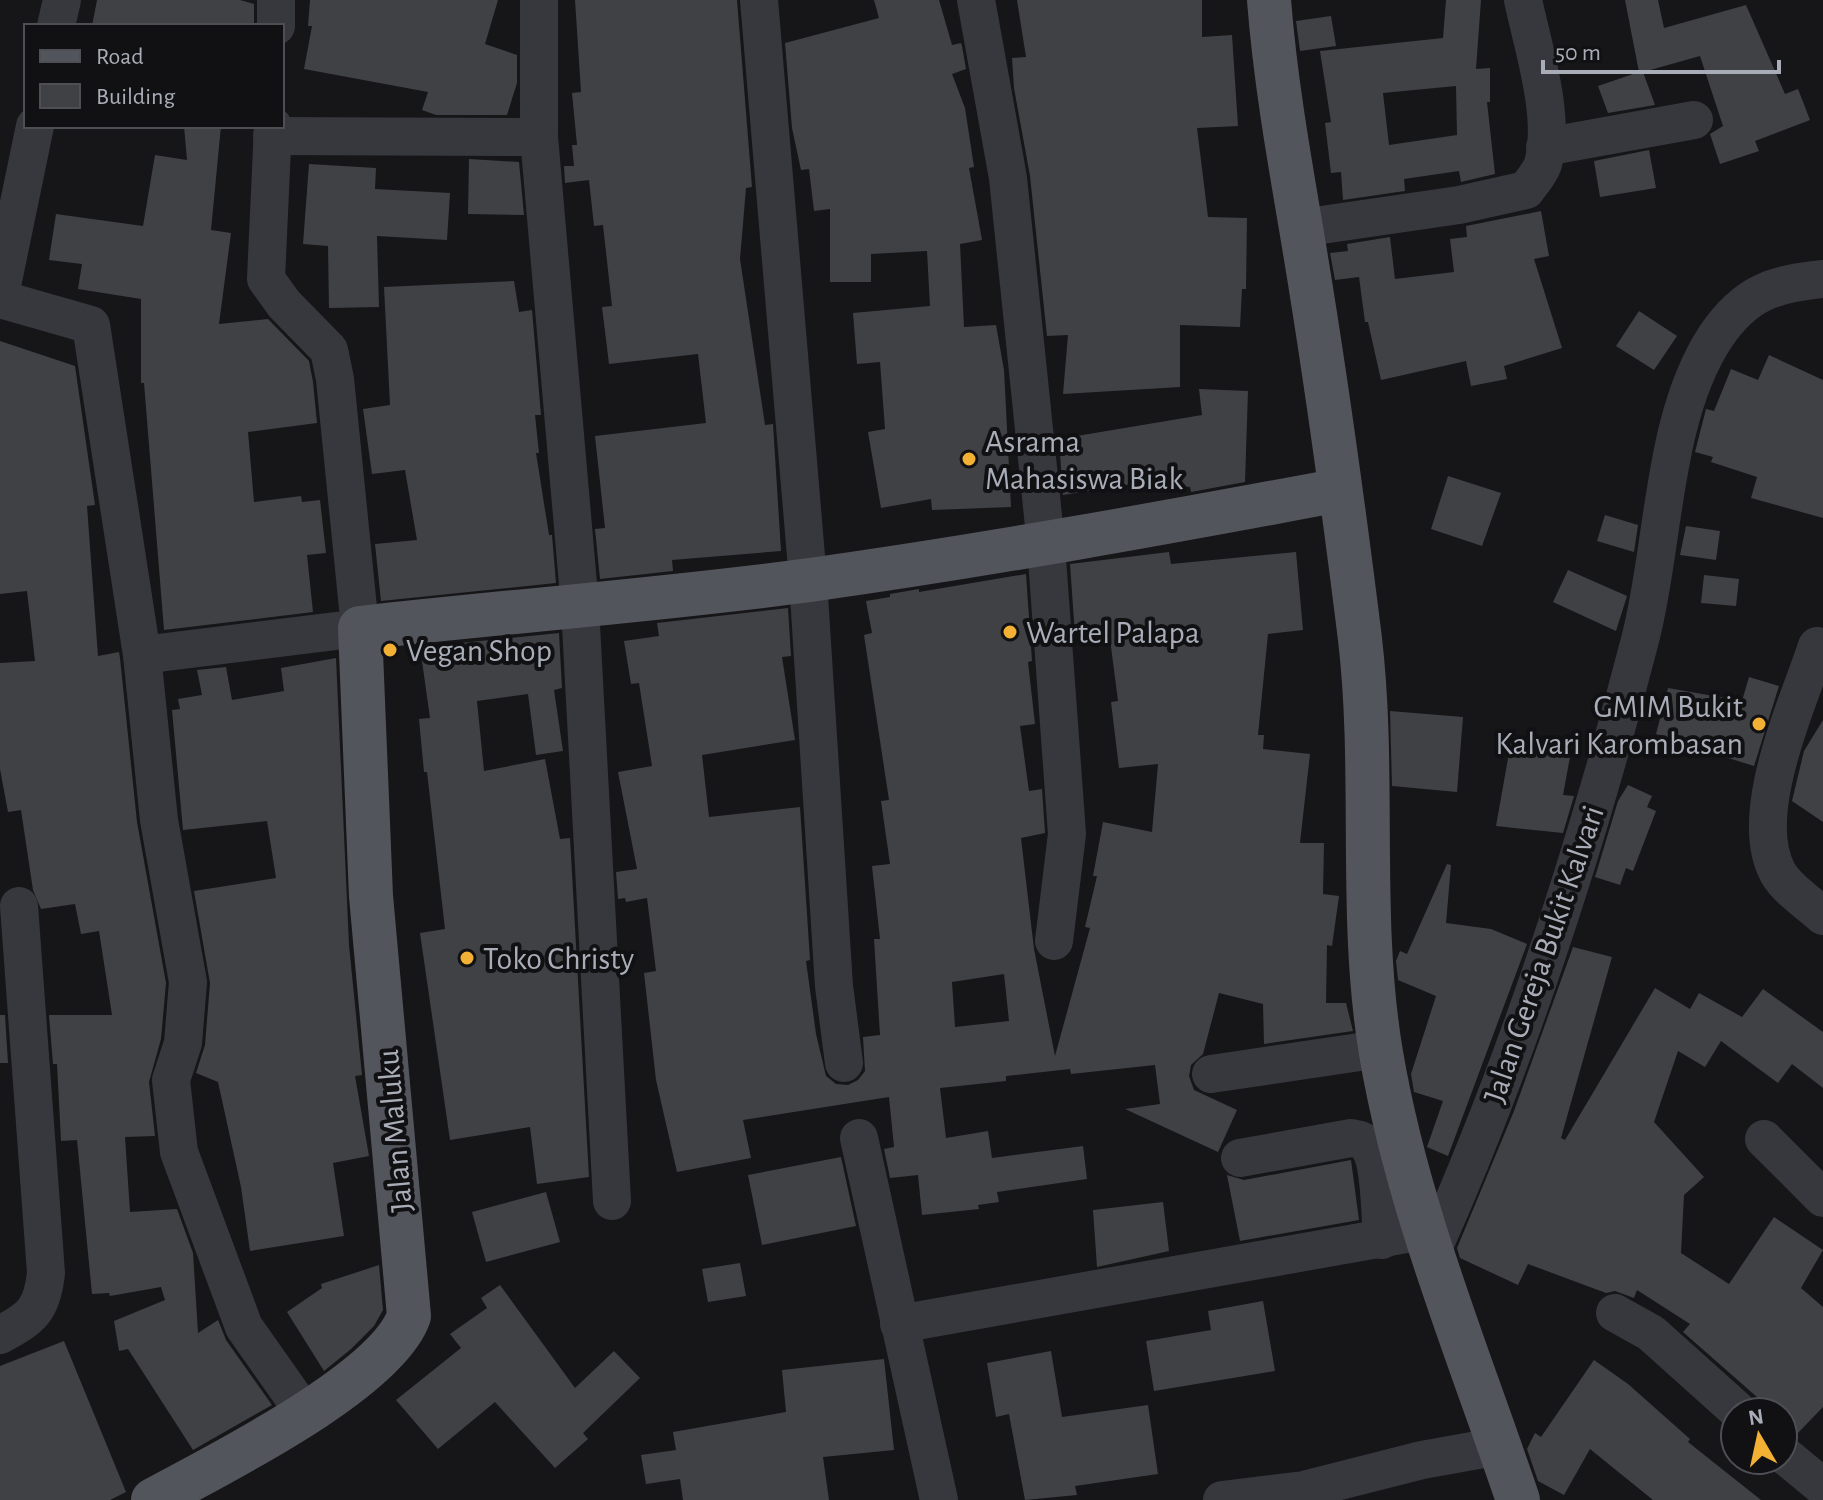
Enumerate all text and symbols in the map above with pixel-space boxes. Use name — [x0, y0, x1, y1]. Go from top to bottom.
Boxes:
legend — [24, 24, 284, 128]
scale bar — [1543, 24, 1779, 74]
text: 50 m — [1555, 41, 1601, 65]
text: Road — [96, 45, 144, 69]
text: Building — [96, 85, 175, 109]
place label: Asrama Mahasiswa Biak — [985, 426, 1183, 495]
marker: Asrama Mahasiswa Biak — [960, 450, 978, 468]
place label: Wartel Palapa — [1026, 617, 1200, 649]
marker: Wartel Palapa — [1001, 623, 1019, 641]
place label: Vegan Shop — [406, 635, 552, 667]
marker: Vegan Shop — [381, 641, 399, 659]
place label: GMIM Bukit Kalvari Karombasan — [1495, 691, 1743, 760]
marker: GMIM Bukit Kalvari Karombasan — [1750, 715, 1768, 733]
street label: Jalan Gereja Bukit Kalvari — [1478, 802, 1610, 1107]
place label: Toko Christy — [483, 943, 634, 975]
marker: Toko Christy — [458, 949, 476, 967]
street label: Jalan Maluku — [372, 1048, 418, 1214]
north arrow — [1719, 1396, 1799, 1476]
text: N — [1747, 1405, 1765, 1429]

